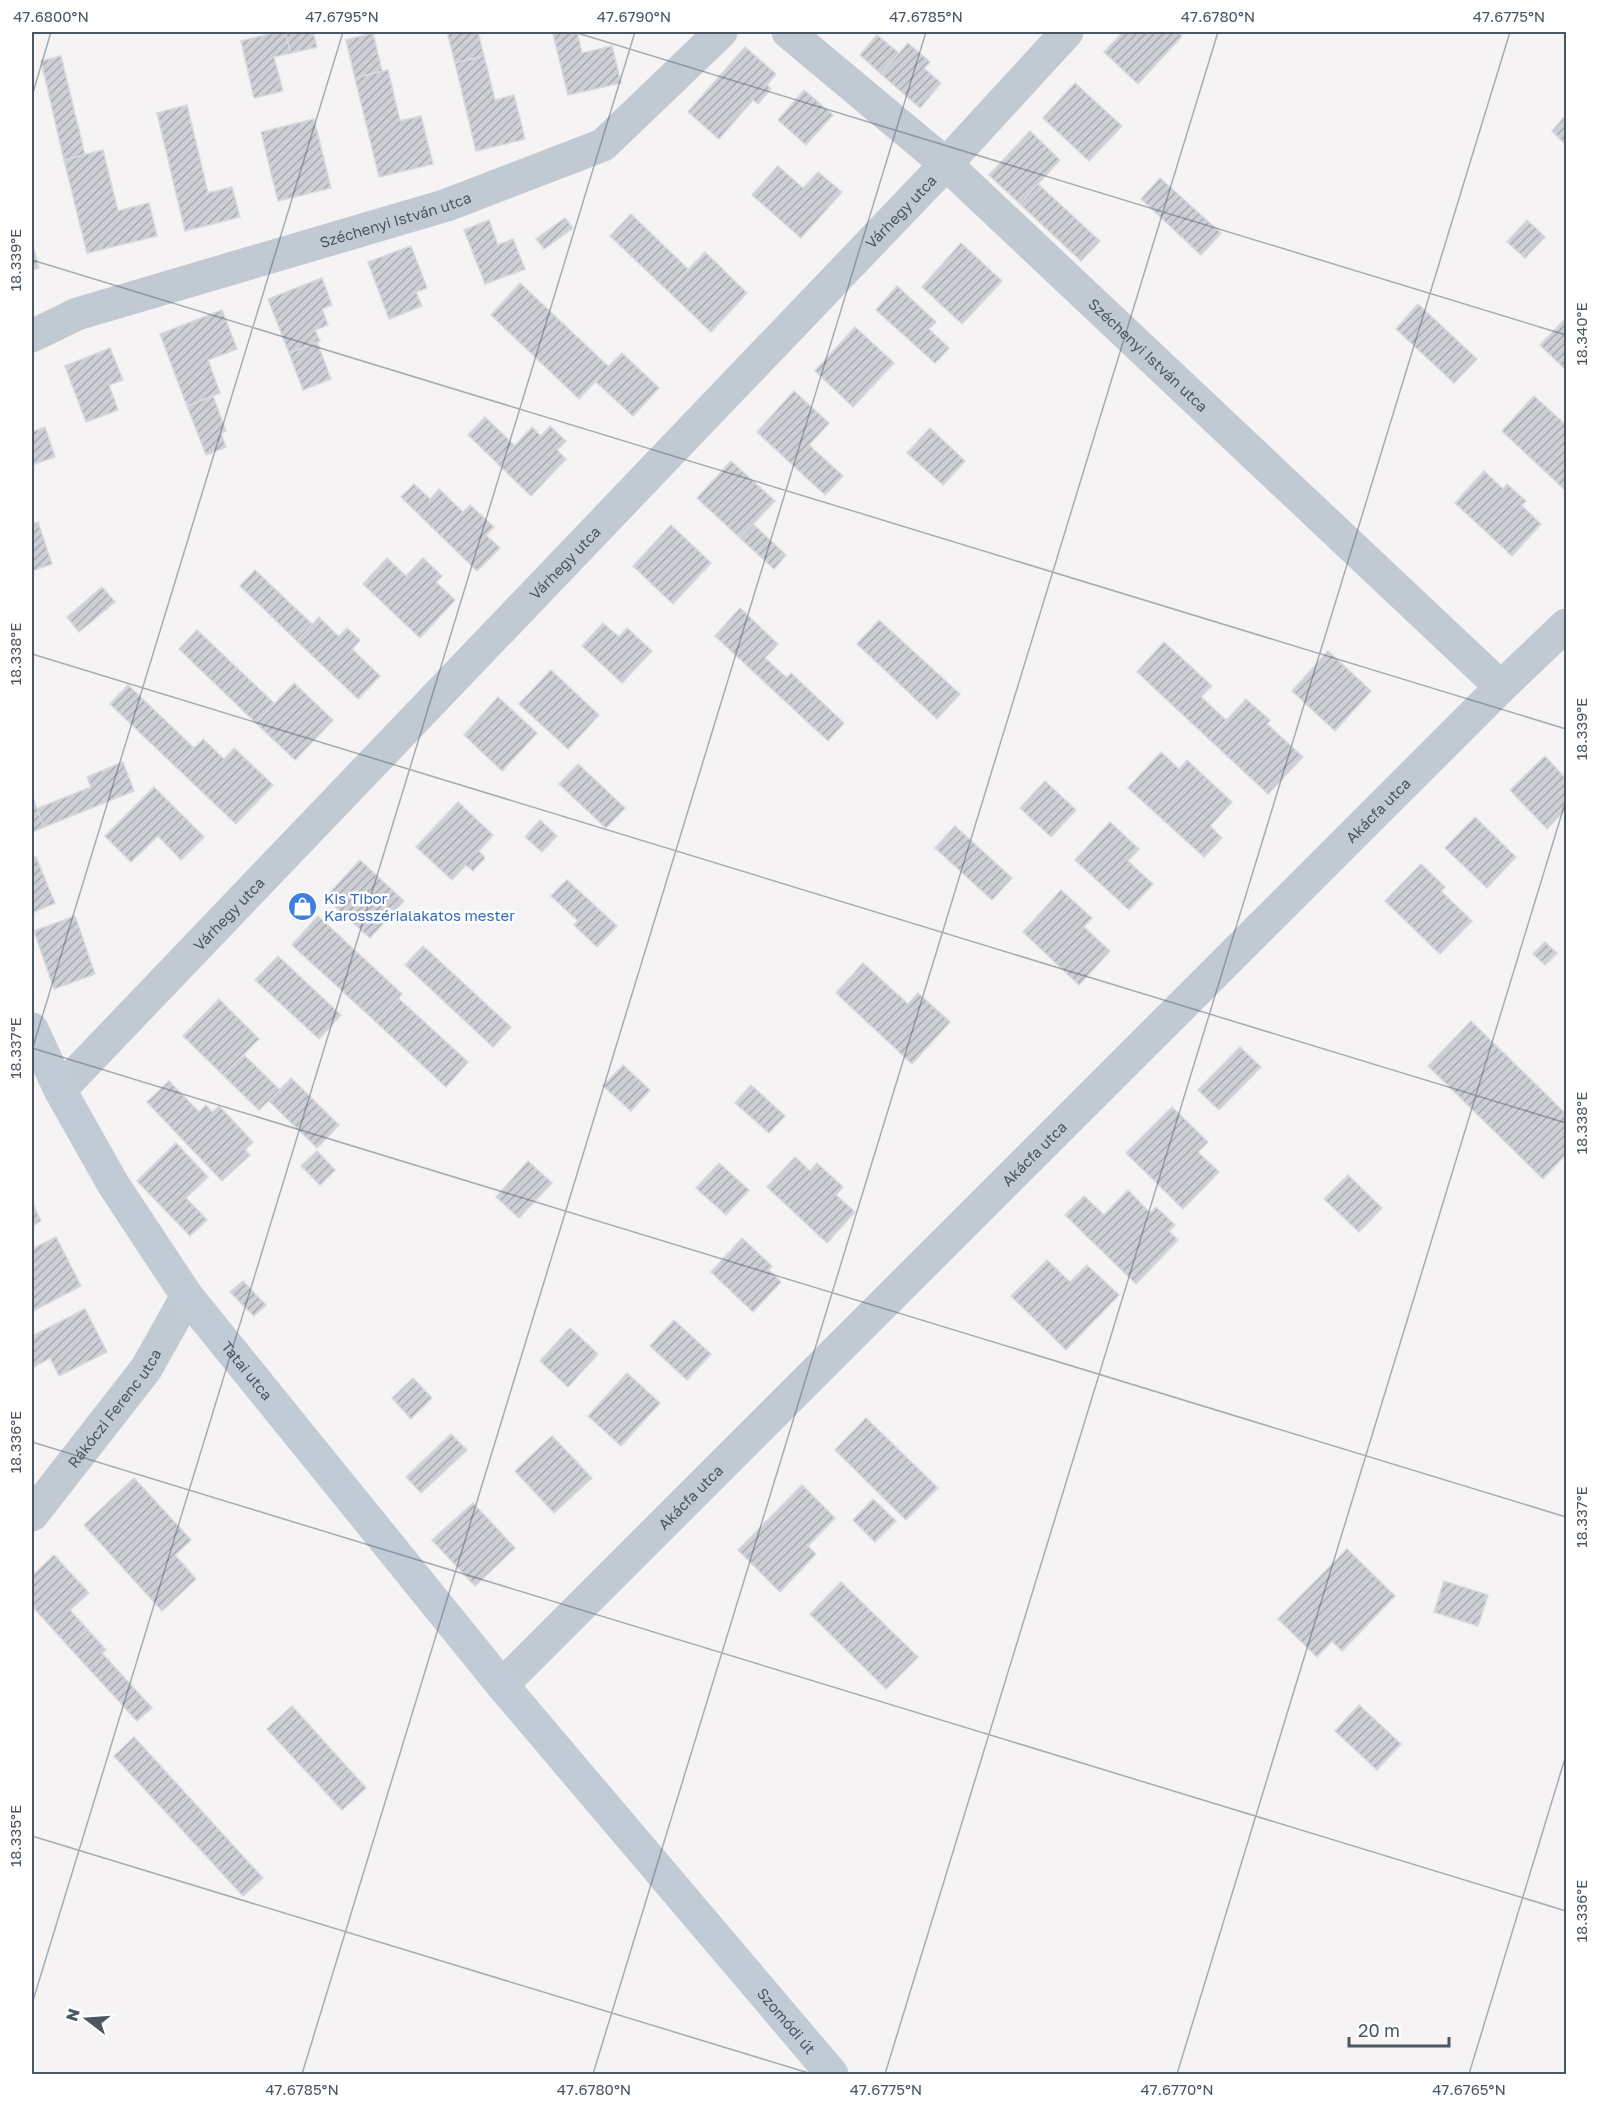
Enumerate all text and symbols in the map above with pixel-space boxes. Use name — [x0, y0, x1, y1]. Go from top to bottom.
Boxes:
text: 47.6800°N — [13, 7, 89, 25]
text: 47.6795°N — [305, 7, 379, 25]
text: 47.6790°N — [597, 7, 671, 25]
text: 47.6785°N — [889, 7, 963, 25]
text: 47.6780°N — [1181, 7, 1255, 25]
text: 47.6775°N — [1473, 7, 1545, 25]
street label: Várhegy utca — [861, 171, 940, 252]
street label: Széchenyi István utca — [317, 188, 473, 251]
text: 18.339°E — [6, 229, 24, 291]
street label: Széchenyi István utca — [1085, 294, 1212, 415]
text: 18.340°E — [1572, 302, 1590, 366]
street label: Várhegy utca — [525, 522, 604, 603]
text: 18.338°E — [6, 623, 24, 685]
text: 18.339°E — [1572, 698, 1590, 760]
street label: Akácfa utca — [1342, 774, 1414, 846]
street label: Várhegy utca — [189, 873, 268, 954]
place label: Kis Tibor Karosszérialakatos mester — [324, 889, 515, 924]
shop icon: Kis Tibor Karosszérialakatos mester — [287, 891, 319, 923]
text: 18.337°E — [6, 1017, 24, 1079]
text: 18.338°E — [1572, 1092, 1590, 1154]
street label: Akácfa utca — [998, 1117, 1070, 1190]
street label: Tatai utca — [218, 1337, 276, 1403]
street label: Rákóczi Ferenc utca — [64, 1346, 165, 1471]
text: 18.336°E — [6, 1411, 24, 1473]
street label: Akácfa utca — [654, 1461, 726, 1533]
text: 18.337°E — [1572, 1486, 1590, 1548]
text: 18.335°E — [6, 1805, 24, 1867]
text: 18.336°E — [1572, 1880, 1590, 1942]
street label: Szomódi út — [754, 1984, 820, 2057]
north arrow — [57, 1989, 117, 2049]
text: N — [61, 2006, 84, 2023]
scale bar — [1349, 2010, 1450, 2048]
text: 20 m — [1358, 2019, 1400, 2041]
text: 47.6785°N — [265, 2080, 339, 2098]
text: 47.6780°N — [557, 2080, 631, 2098]
text: 47.6775°N — [850, 2080, 922, 2098]
text: 47.6770°N — [1140, 2080, 1214, 2098]
text: 47.6765°N — [1432, 2080, 1506, 2098]

